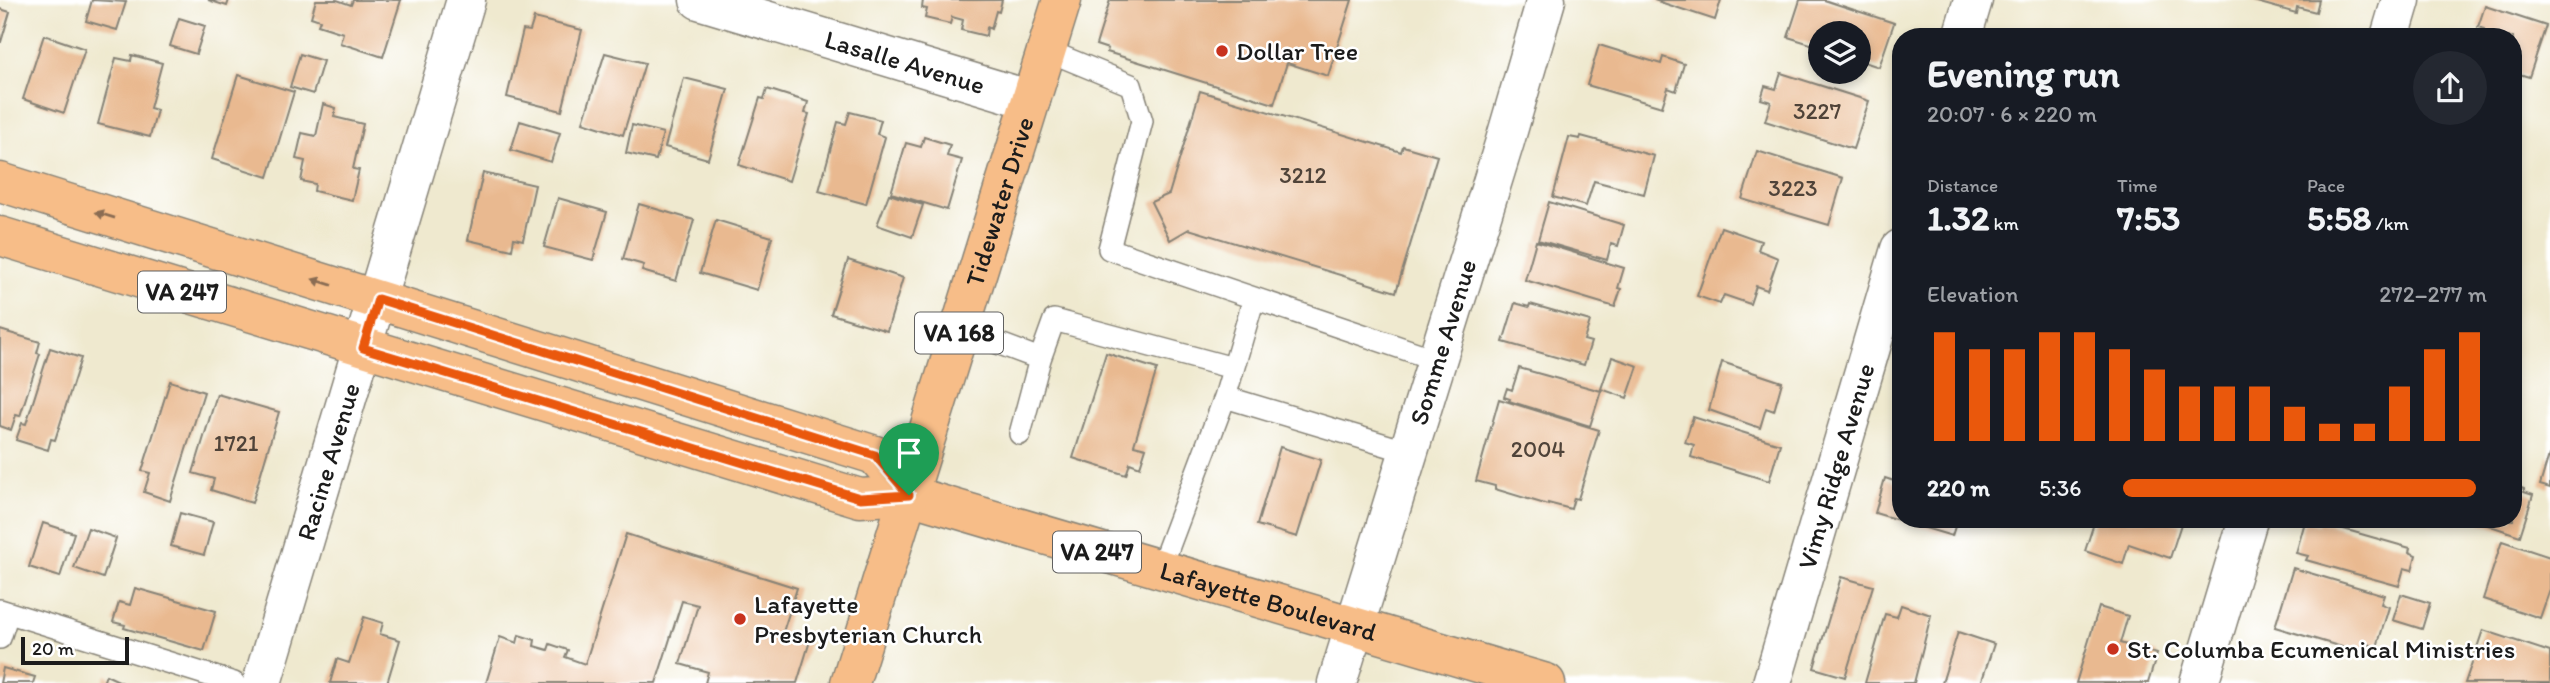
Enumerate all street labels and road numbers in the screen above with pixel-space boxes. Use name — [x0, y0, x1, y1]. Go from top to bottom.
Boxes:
street label: Lasalle Avenue — [821, 23, 989, 101]
street label: Tidewater Drive — [958, 113, 1041, 290]
street label: Somme Avenue — [1402, 255, 1483, 429]
road number: VA 247 — [138, 272, 226, 312]
road number: VA 168 — [915, 312, 1003, 354]
street label: Vimy Ridge Avenue — [1790, 359, 1881, 573]
street label: Racine Avenue — [289, 379, 367, 544]
road number: VA 247 — [1053, 532, 1141, 572]
street label: Lafayette Boulevard — [1156, 554, 1381, 648]

